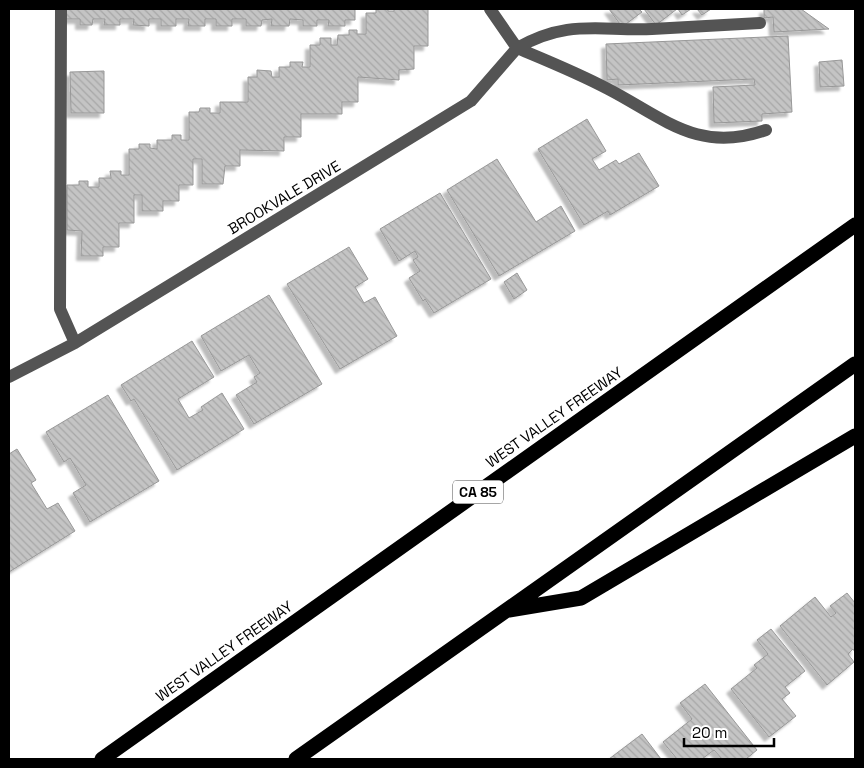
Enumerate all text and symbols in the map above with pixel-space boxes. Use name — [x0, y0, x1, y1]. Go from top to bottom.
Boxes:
street label: BROOKVALE DRIVE — [224, 156, 344, 238]
street label: WEST VALLEY FREEWAY — [482, 363, 626, 471]
road number: CA 85 — [453, 481, 503, 504]
street label: WEST VALLEY FREEWAY — [152, 597, 296, 705]
scale bar — [684, 716, 774, 748]
text: 20 m — [692, 723, 727, 742]

